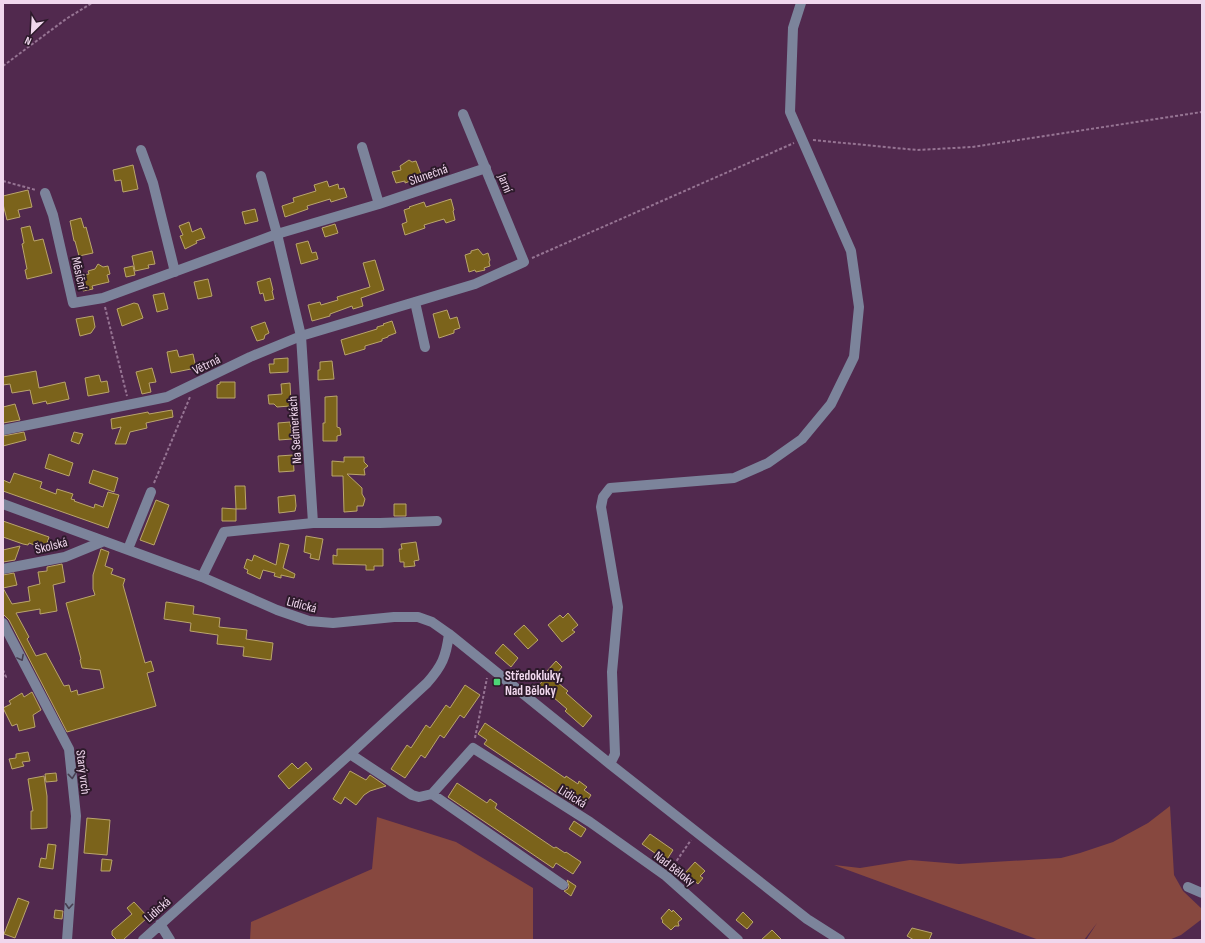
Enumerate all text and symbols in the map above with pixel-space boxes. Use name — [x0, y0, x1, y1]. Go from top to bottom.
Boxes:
north arrow — [12, 12, 52, 52]
text: N — [23, 33, 33, 48]
street label: Slunečná — [407, 161, 450, 189]
street label: Jarní — [494, 170, 516, 196]
street label: Měsíční — [68, 255, 91, 292]
street label: Větrná — [190, 351, 223, 378]
street label: Na Sedmerkách — [285, 395, 305, 464]
street label: Školská — [33, 533, 69, 558]
street label: Lidická — [285, 593, 318, 617]
one-way arrow — [16, 654, 24, 661]
place label: Středokluky, Nad Běloky — [505, 668, 563, 699]
marker: Středokluky, Nad Běloky — [492, 677, 502, 687]
street label: Starý vrch — [72, 749, 94, 795]
one-way arrow — [67, 773, 76, 779]
street label: Lidická — [555, 782, 590, 812]
street label: Nad Běloky — [651, 848, 698, 890]
street label: Lidická — [141, 894, 174, 926]
one-way arrow — [65, 903, 74, 909]

